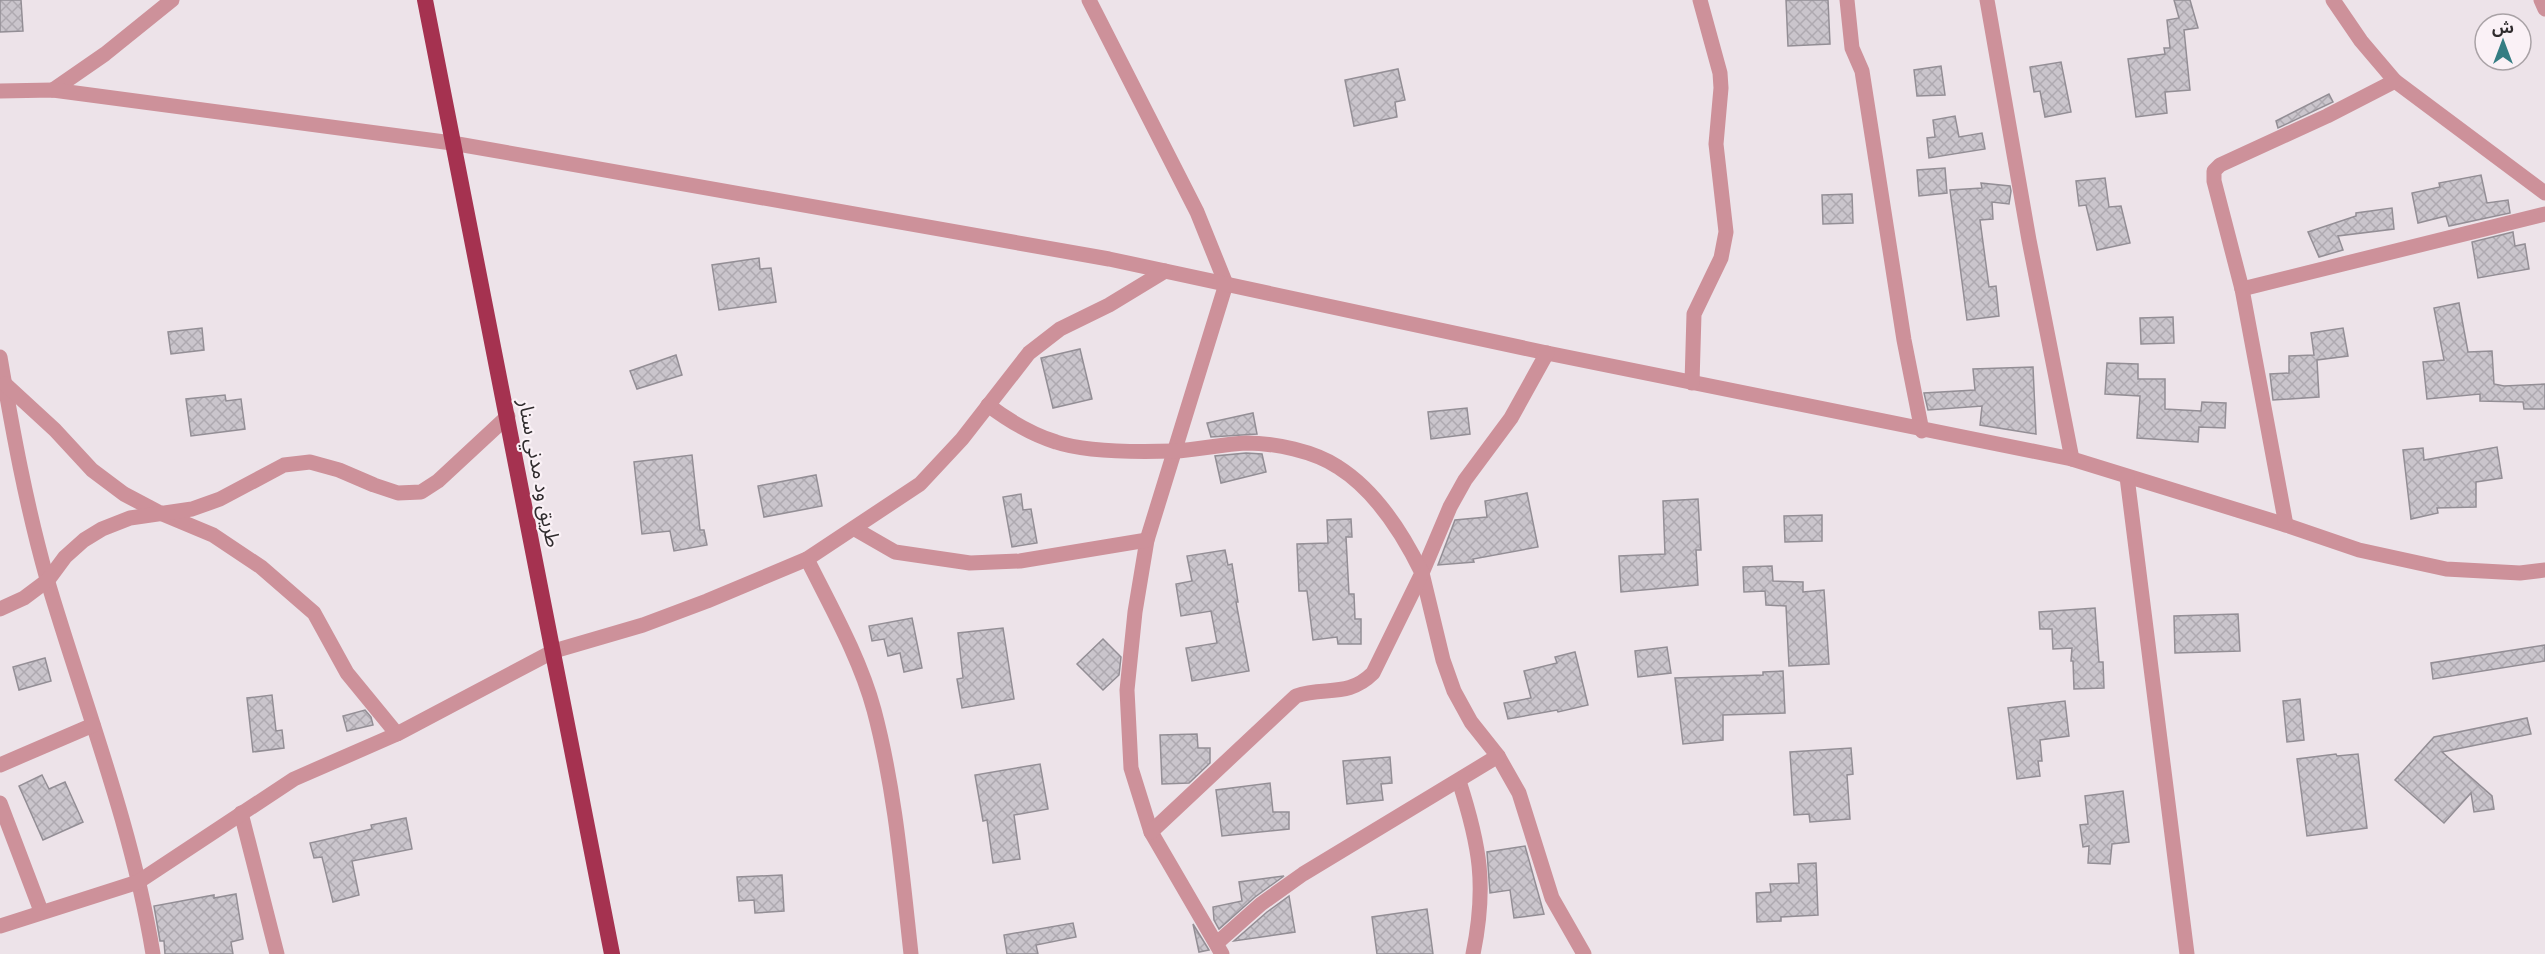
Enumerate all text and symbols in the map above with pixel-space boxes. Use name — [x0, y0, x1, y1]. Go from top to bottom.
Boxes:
north arrow — [2473, 12, 2533, 72]
text: ش — [2492, 16, 2514, 38]
street label: طريق ود مدني سنار — [510, 396, 568, 550]

